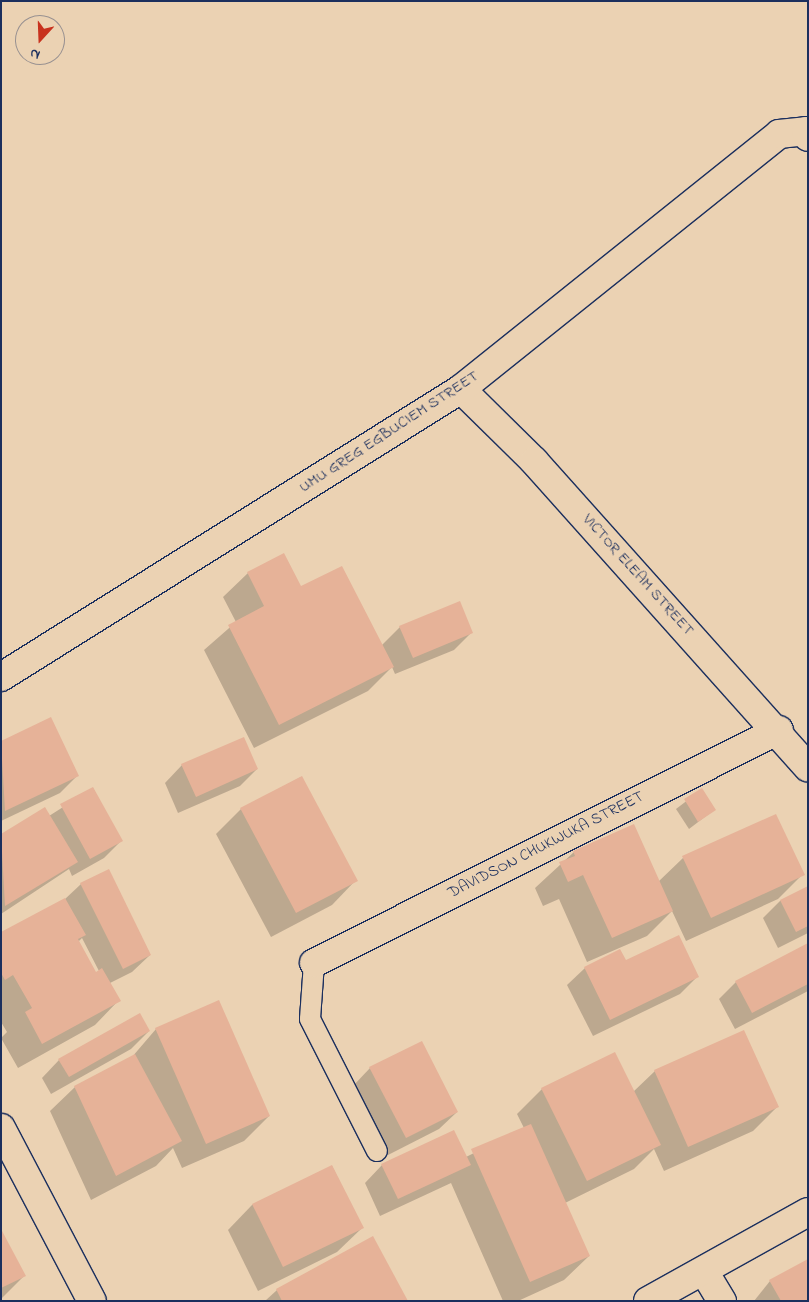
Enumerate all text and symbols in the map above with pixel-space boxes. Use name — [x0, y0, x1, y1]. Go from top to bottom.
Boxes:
north arrow — [15, 15, 65, 65]
text: N — [27, 42, 43, 65]
street label: UMU GREG EGBUCIEM STREET — [296, 367, 482, 497]
street label: VICTOR ELEAM STREET — [578, 510, 698, 640]
street label: DAVIDSON CHUKWUKA STREET — [445, 787, 647, 903]

